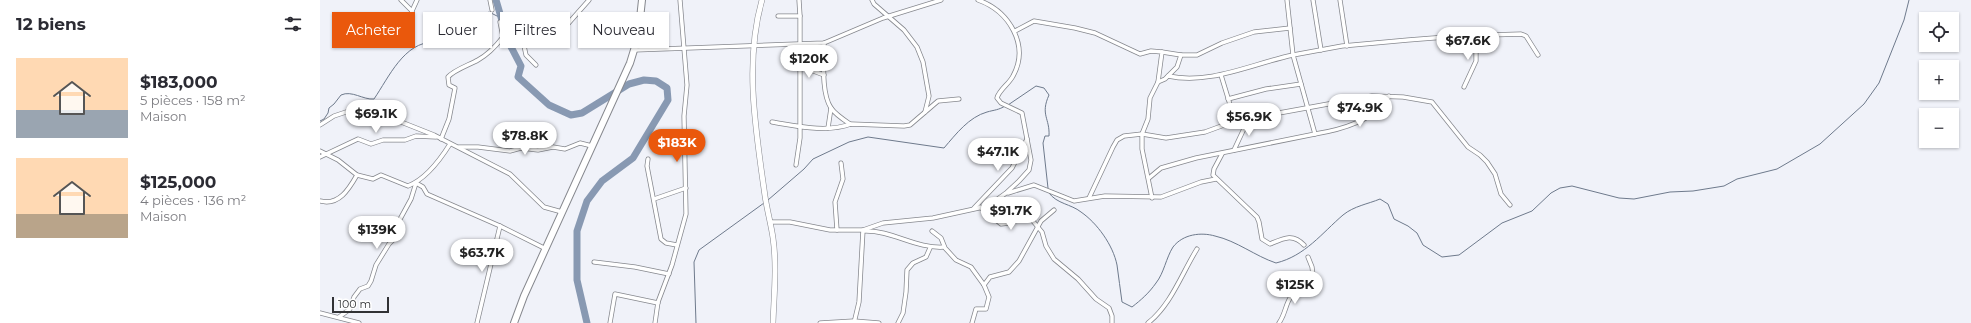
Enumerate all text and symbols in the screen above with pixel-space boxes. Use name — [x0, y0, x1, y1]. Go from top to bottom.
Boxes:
chip: Acheter — [332, 12, 415, 48]
chip: Louer — [423, 12, 492, 48]
chip: Filtres — [500, 12, 570, 48]
chip: Nouveau — [578, 12, 669, 48]
map controls — [1919, 12, 1959, 148]
button: locate — [1919, 12, 1959, 52]
icon: filters — [282, 13, 304, 35]
text: 12 biens — [16, 14, 86, 34]
pin: $67.6K — [1435, 27, 1501, 61]
text: $67.6K — [1445, 32, 1491, 48]
pin: $120K — [781, 45, 837, 79]
text: $120K — [789, 50, 829, 66]
button: + — [1919, 60, 1959, 100]
text: $183,000 — [140, 72, 217, 92]
icon: home — [48, 74, 96, 122]
text: 5 pièces · 158 m² — [140, 92, 246, 108]
pin: $74.9K — [1327, 94, 1393, 128]
text: $74.9K — [1337, 99, 1383, 115]
pin: $69.1K — [343, 100, 409, 134]
pin: $56.9K — [1216, 103, 1282, 137]
text: $69.1K — [355, 105, 397, 121]
text: Maison — [140, 108, 187, 124]
text: $56.9K — [1226, 108, 1272, 124]
button: − — [1919, 108, 1959, 148]
pin: $78.8K — [492, 122, 558, 156]
text: $78.8K — [502, 127, 548, 143]
pin: $183K — [649, 129, 705, 163]
text: $183K — [657, 134, 697, 150]
pin: $47.1K — [965, 138, 1031, 172]
text: $47.1K — [977, 143, 1019, 159]
text: $125,000 — [140, 172, 216, 192]
icon: home — [48, 174, 96, 222]
text: 4 pièces · 136 m² — [140, 192, 246, 208]
pin: $91.7K — [978, 197, 1044, 231]
text: $91.7K — [990, 202, 1032, 218]
text: Maison — [140, 208, 187, 224]
pin: $139K — [349, 216, 405, 250]
text: $139K — [358, 221, 396, 237]
pin: $63.7K — [449, 239, 515, 273]
text: $63.7K — [459, 244, 505, 260]
pin: $125K — [1267, 271, 1323, 305]
text: $125K — [1276, 276, 1314, 292]
scale bar — [332, 295, 389, 314]
text: 100 m — [338, 297, 371, 311]

